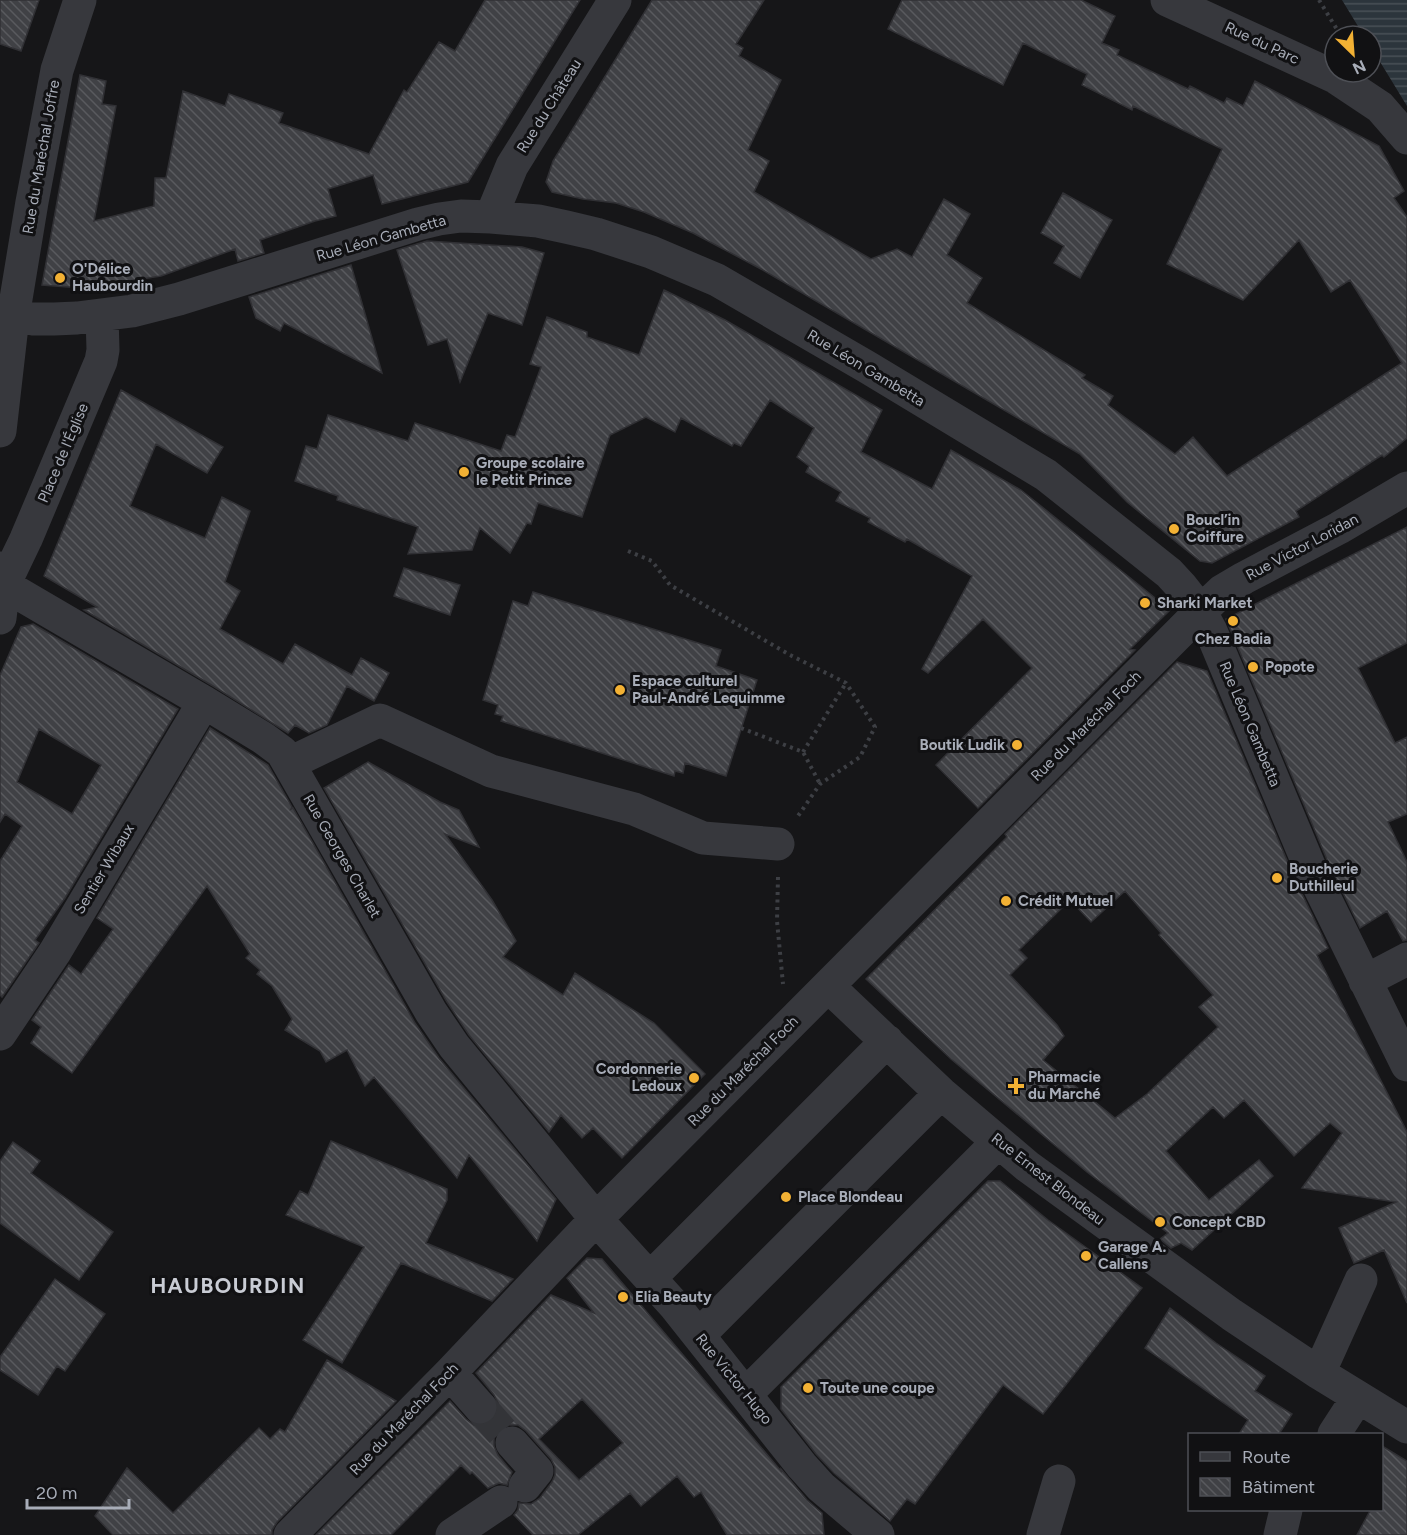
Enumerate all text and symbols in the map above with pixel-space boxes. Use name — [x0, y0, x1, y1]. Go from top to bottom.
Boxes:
street label: Rue du Parc — [1222, 18, 1302, 68]
north arrow — [1323, 24, 1383, 84]
street label: Rue du Château — [513, 56, 585, 156]
text: N — [1350, 56, 1369, 78]
street label: Rue du Maréchal Joffre — [19, 79, 63, 235]
street label: Rue Léon Gambetta — [314, 211, 448, 265]
place label: O'Délice Haubourdin — [72, 260, 153, 295]
marker: O'Délice Haubourdin — [53, 271, 67, 285]
street label: Rue Léon Gambetta — [804, 326, 928, 410]
street label: Place de l'Église — [34, 401, 92, 505]
place label: Groupe scolaire le Petit Prince — [476, 454, 585, 489]
marker: Groupe scolaire le Petit Prince — [457, 465, 471, 479]
street label: Rue Victor Loridan — [1243, 510, 1361, 584]
place label: Boucl’in Coiffure — [1186, 511, 1245, 546]
marker: Boucl’in Coiffure — [1167, 522, 1181, 536]
place label: Sharki Market — [1157, 594, 1252, 612]
marker: Sharki Market — [1138, 596, 1152, 610]
marker: Chez Badia — [1226, 614, 1240, 628]
place label: Chez Badia — [1195, 630, 1271, 648]
place label: Popote — [1265, 658, 1315, 676]
street label: Rue Léon Gambetta — [1215, 659, 1285, 789]
marker: Popote — [1246, 660, 1260, 674]
street label: Rue du Maréchal Foch — [1027, 667, 1145, 785]
place label: Espace culturel Paul-André Lequimme — [632, 672, 786, 707]
marker: Espace culturel Paul-André Lequimme — [613, 683, 627, 697]
place label: Boutik Ludik — [919, 736, 1005, 754]
marker: Boutik Ludik — [1010, 738, 1024, 752]
street label: Rue Georges Charlet — [299, 791, 385, 921]
street label: Sentier Wibaux — [70, 821, 138, 917]
place label: Boucherie Duthilleul — [1289, 860, 1359, 895]
marker: Boucherie Duthilleul — [1270, 871, 1284, 885]
place label: Crédit Mutuel — [1018, 892, 1113, 910]
marker: Crédit Mutuel — [999, 894, 1013, 908]
street label: Rue du Maréchal Foch — [684, 1012, 802, 1130]
place label: Cordonnerie Ledoux — [596, 1060, 683, 1095]
place label: Pharmacie du Marché — [1028, 1068, 1101, 1103]
marker: Cordonnerie Ledoux — [687, 1071, 701, 1085]
marker: Pharmacie du Marché — [1009, 1079, 1023, 1093]
street label: Rue Ernest Blondeau — [988, 1129, 1108, 1229]
place label: Place Blondeau — [798, 1188, 903, 1206]
marker: Place Blondeau — [779, 1190, 793, 1204]
place label: Concept CBD — [1172, 1213, 1266, 1231]
marker: Concept CBD — [1153, 1215, 1167, 1229]
place label: Garage A. Callens — [1098, 1238, 1166, 1273]
marker: Garage A. Callens — [1079, 1249, 1093, 1263]
district label: HAUBOURDIN — [150, 1273, 306, 1298]
place label: Elia Beauty — [635, 1288, 712, 1306]
marker: Elia Beauty — [616, 1290, 630, 1304]
street label: Rue Victor Hugo — [692, 1330, 776, 1428]
street label: Rue du Maréchal Foch — [346, 1359, 462, 1479]
place label: Toute une coupe — [820, 1379, 935, 1397]
marker: Toute une coupe — [801, 1381, 815, 1395]
legend — [1188, 1433, 1383, 1511]
text: Route — [1242, 1446, 1291, 1468]
scale bar — [27, 1472, 129, 1510]
text: Bâtiment — [1242, 1476, 1315, 1498]
text: 20 m — [36, 1482, 77, 1504]

